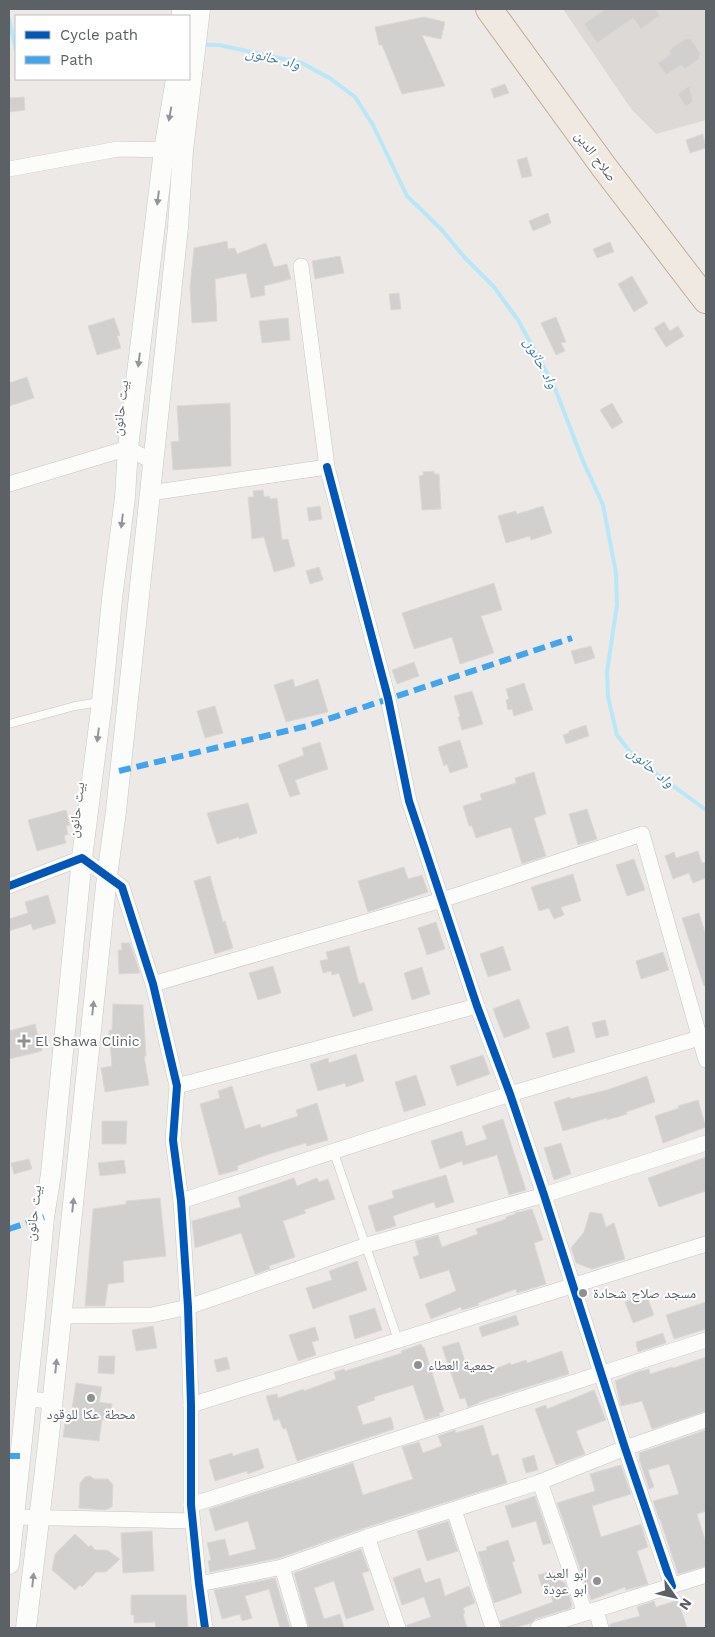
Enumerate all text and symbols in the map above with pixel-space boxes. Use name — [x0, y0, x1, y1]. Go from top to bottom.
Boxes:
legend — [15, 15, 190, 80]
text: Cycle path — [60, 26, 138, 44]
water label: واد حانون — [244, 43, 302, 73]
text: Path — [60, 51, 93, 69]
one-way arrow — [165, 107, 173, 123]
street label: صلاح الدين — [570, 128, 620, 186]
one-way arrow — [154, 191, 162, 207]
water label: واد حانون — [520, 334, 562, 392]
one-way arrow — [135, 352, 143, 368]
street label: بيت حانون — [109, 379, 132, 437]
one-way arrow — [118, 514, 126, 530]
one-way arrow — [94, 727, 102, 743]
water label: واد حانون — [624, 742, 678, 792]
street label: بيت حانون — [65, 781, 88, 839]
one-way arrow — [89, 1000, 97, 1016]
place label: El Shawa Clinic — [35, 1033, 140, 1049]
marker: El Shawa Clinic — [17, 1034, 31, 1048]
street label: بيت حانون — [22, 1184, 45, 1242]
one-way arrow — [69, 1196, 77, 1212]
place label: مسجد صلاح شحادة — [593, 1285, 696, 1303]
marker: مسجد صلاح شحادة — [577, 1287, 589, 1299]
place label: جمعية العطاء — [428, 1357, 495, 1373]
one-way arrow — [52, 1358, 60, 1374]
marker: جمعية العطاء — [412, 1359, 424, 1371]
marker: محطة عكا للوقود — [85, 1392, 97, 1404]
place label: محطة عكا للوقود — [47, 1406, 135, 1423]
place label: ابو العبد ابو عودة — [543, 1565, 587, 1598]
one-way arrow — [29, 1572, 37, 1588]
north arrow — [650, 1572, 700, 1622]
marker: ابو العبد ابو عودة — [591, 1575, 603, 1587]
text: N — [676, 1595, 695, 1613]

